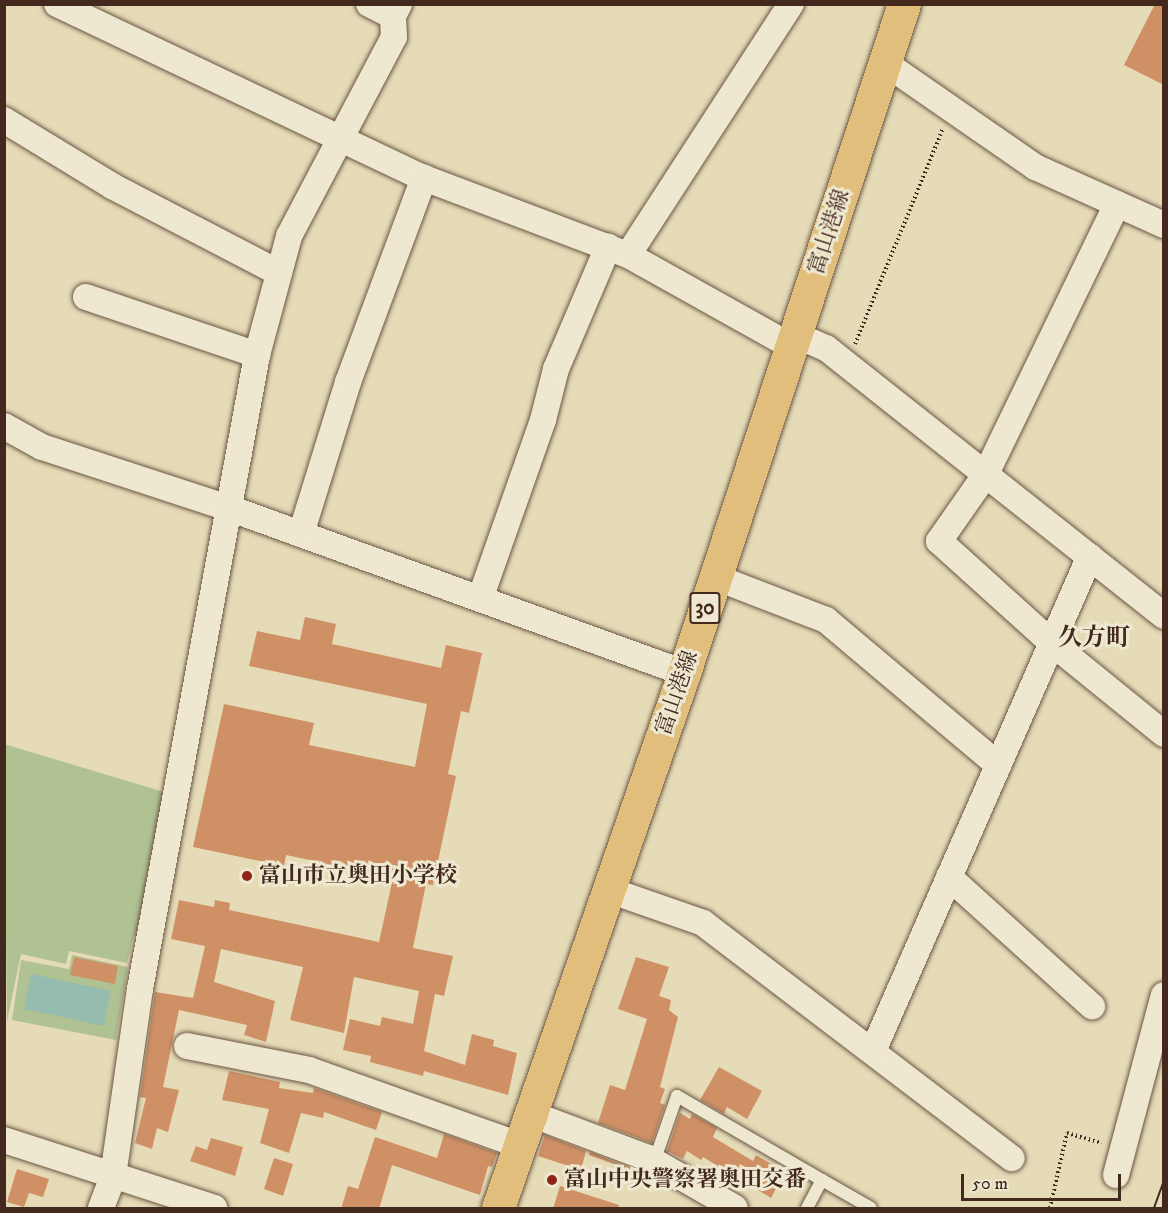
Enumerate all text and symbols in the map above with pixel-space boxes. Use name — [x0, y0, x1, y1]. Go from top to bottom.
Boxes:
street label: 富山港線 — [803, 186, 855, 278]
road number: 30 — [688, 590, 722, 626]
district label: 久方町 — [1058, 625, 1130, 653]
street label: 富山港線 — [650, 647, 704, 739]
place label: 富山市立奥田小学校 — [259, 863, 457, 889]
marker: 富山市立奥田小学校 — [240, 869, 254, 883]
scale bar — [964, 1162, 1124, 1200]
place label: 富山中央警察署奥田交番 — [564, 1167, 806, 1193]
marker: 富山中央警察署奥田交番 — [545, 1173, 559, 1187]
text: 50 m — [972, 1173, 1008, 1195]

